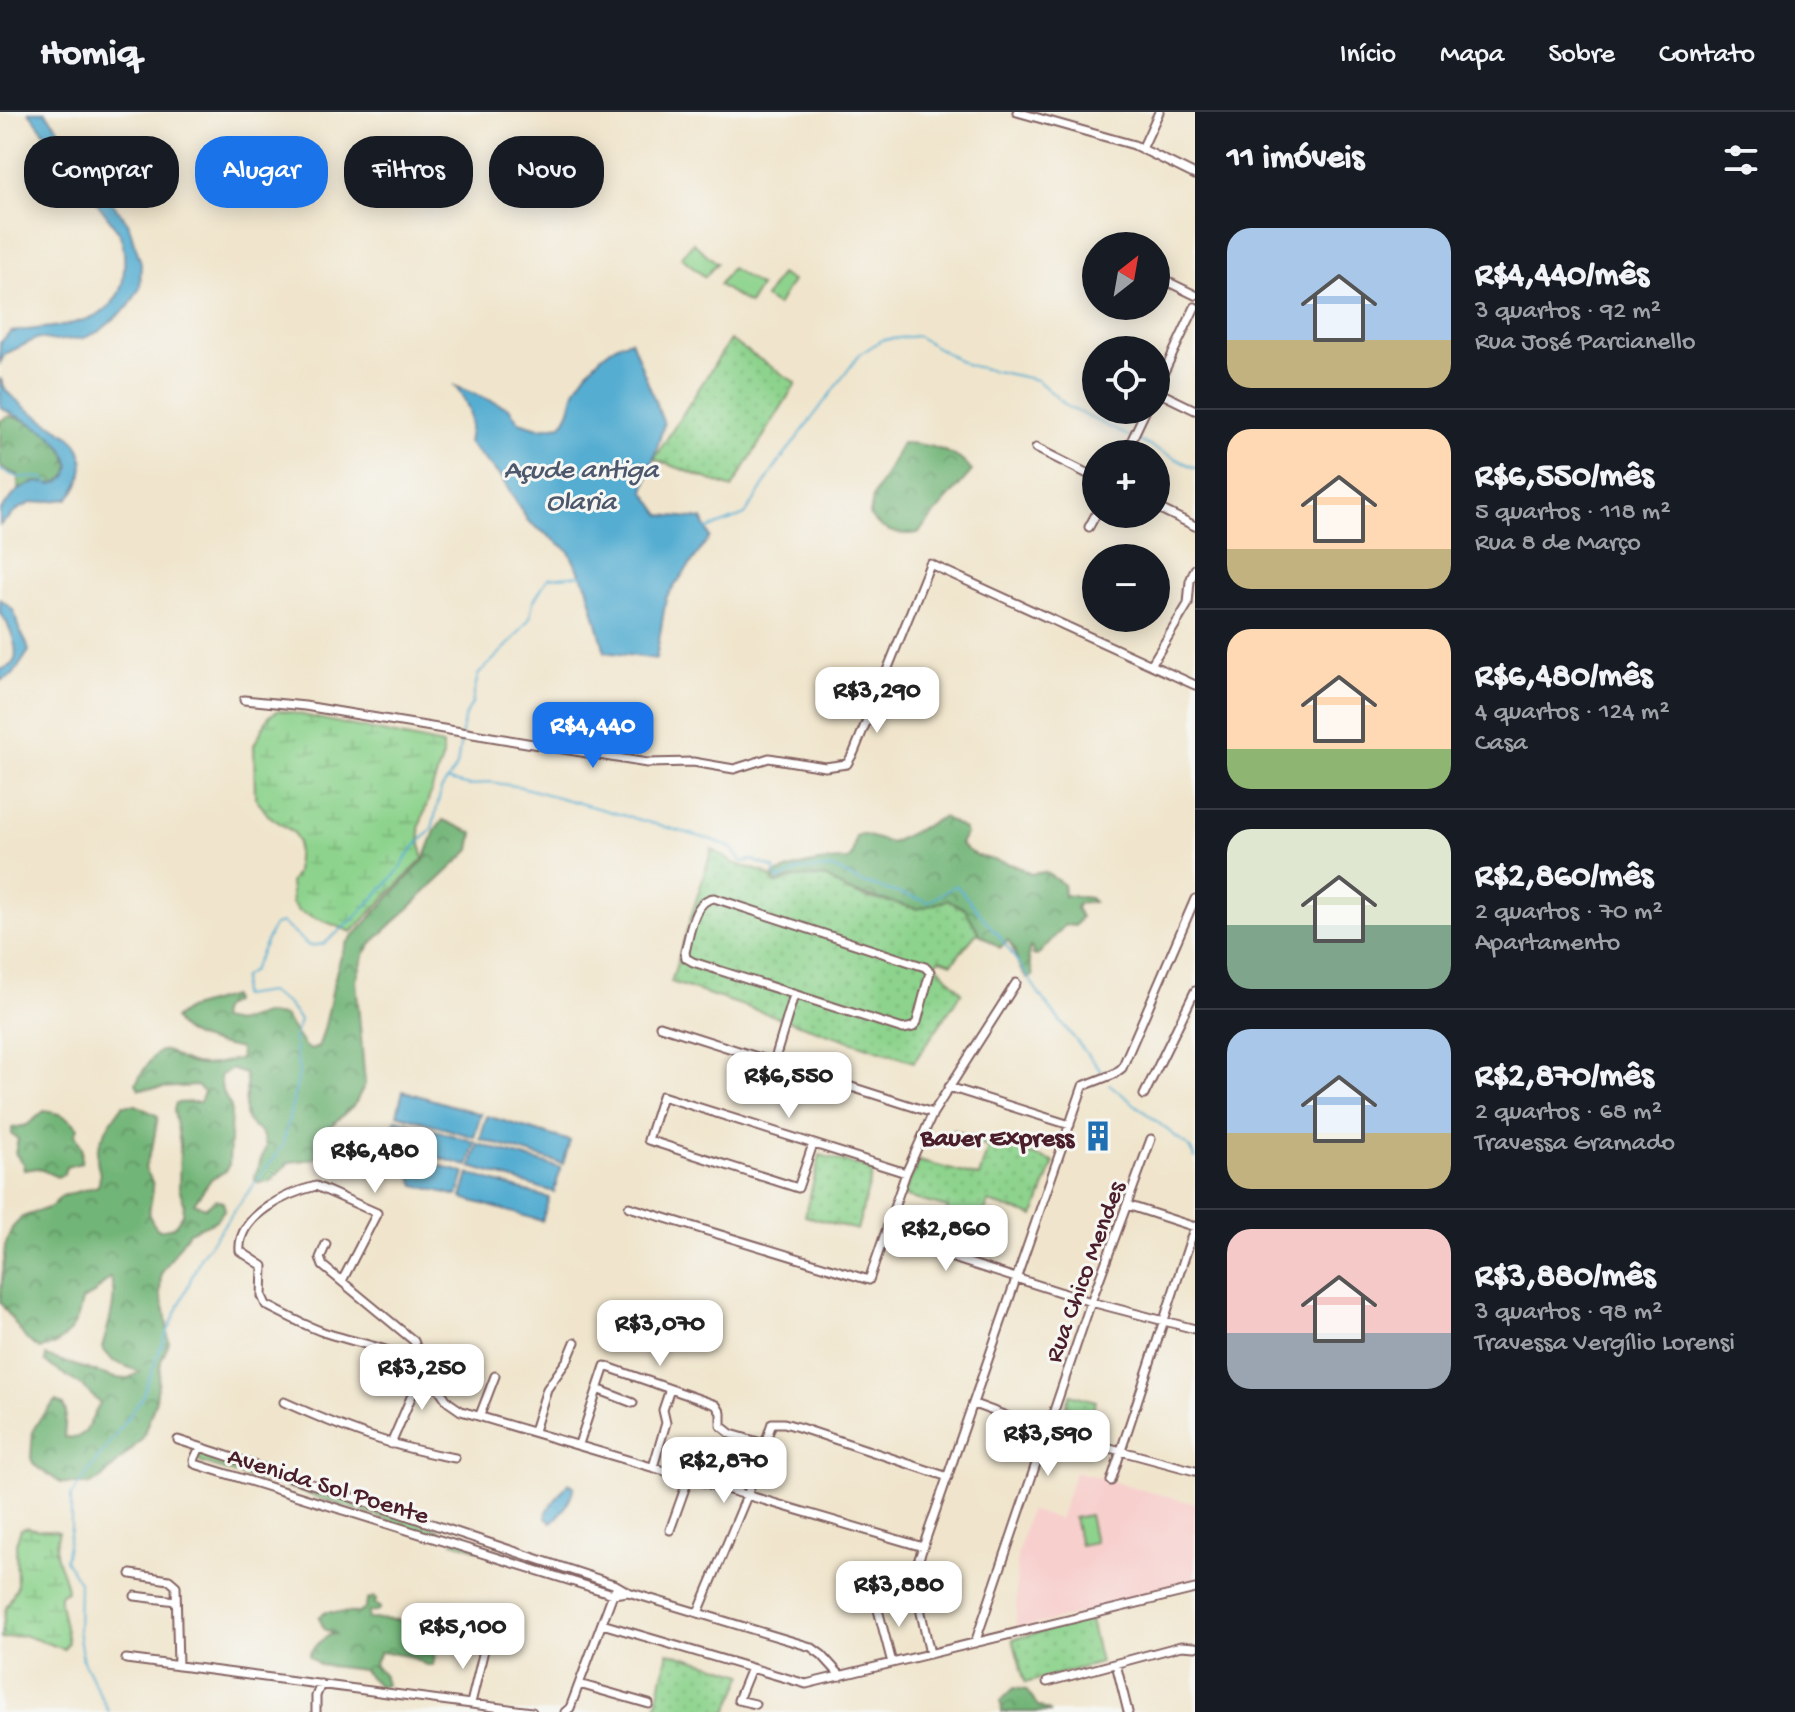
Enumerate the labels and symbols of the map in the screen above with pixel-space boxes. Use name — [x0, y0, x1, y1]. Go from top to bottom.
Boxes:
north arrow — [1082, 232, 1170, 320]
water label: Açude antiga Olaria — [504, 455, 660, 520]
pin: R$3,290 — [803, 667, 951, 735]
pin: R$4,440 — [519, 702, 667, 770]
pin: R$6,550 — [715, 1052, 863, 1120]
building icon: Bauer Express — [1081, 1119, 1115, 1153]
place label: Bauer Express — [920, 1125, 1075, 1156]
pin: R$6,480 — [301, 1127, 449, 1195]
street label: Rua Chico Mendes — [1040, 1176, 1135, 1367]
pin: R$2,860 — [872, 1205, 1020, 1273]
pin: R$3,070 — [586, 1300, 734, 1368]
pin: R$3,250 — [348, 1344, 496, 1412]
pin: R$3,590 — [974, 1410, 1122, 1478]
pin: R$2,870 — [650, 1437, 798, 1505]
street label: Avenida Sol Poente — [223, 1443, 433, 1534]
pin: R$3,880 — [825, 1561, 973, 1629]
pin: R$5,100 — [389, 1603, 537, 1671]

